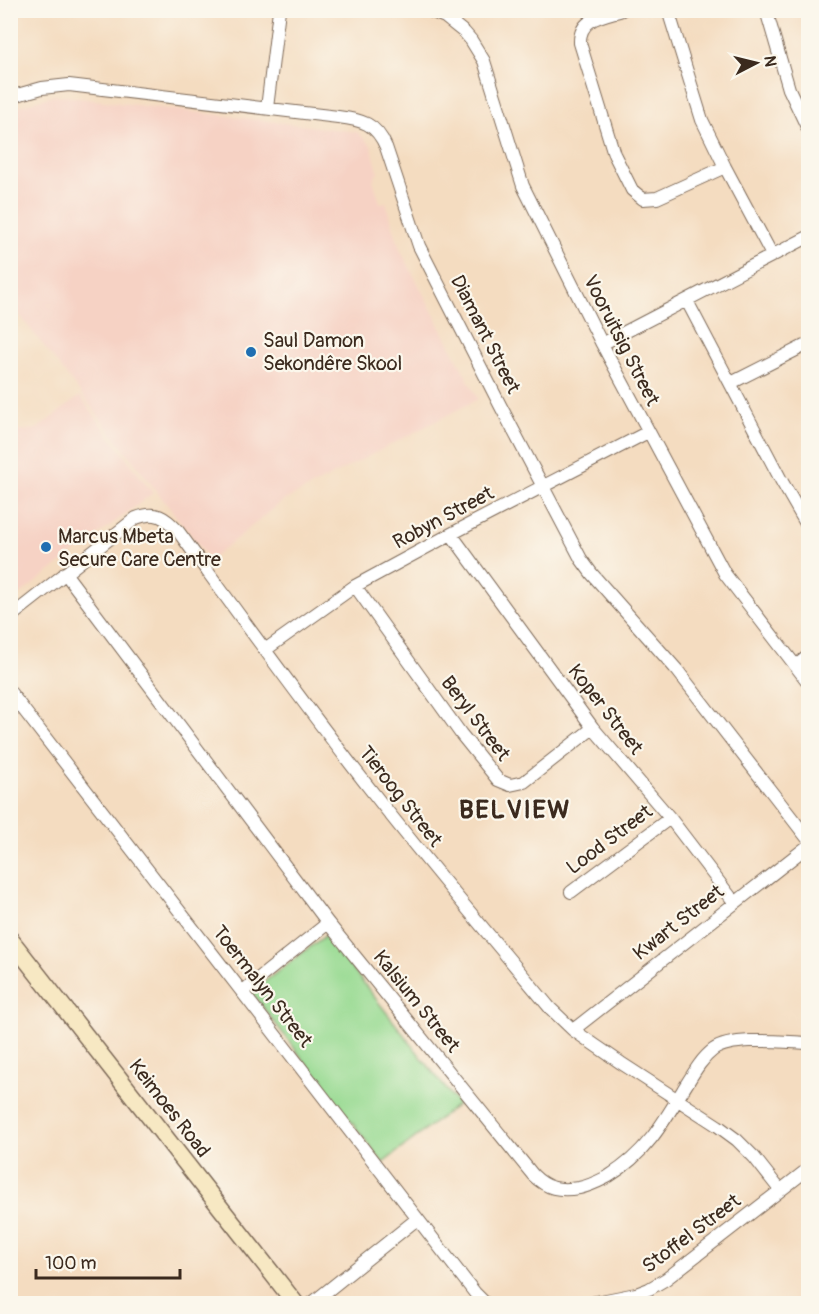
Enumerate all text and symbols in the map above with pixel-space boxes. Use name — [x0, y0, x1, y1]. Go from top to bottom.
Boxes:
north arrow — [726, 33, 786, 93]
text: N — [759, 55, 781, 68]
street label: Diamant Street — [445, 271, 527, 398]
street label: Vooruitsig Street — [578, 271, 666, 411]
place label: Saul Damon Sekondêre Skool — [263, 328, 402, 376]
marker: Saul Damon Sekondêre Skool — [244, 345, 258, 359]
street label: Robyn Street — [389, 480, 499, 554]
place label: Marcus Mbeta Secure Care Centre — [58, 524, 221, 572]
marker: Marcus Mbeta Secure Care Centre — [39, 540, 53, 554]
street label: Koper Street — [563, 659, 649, 760]
street label: Beryl Street — [435, 671, 516, 767]
street label: Tieroog Street — [353, 741, 448, 853]
district label: BELVIEW — [459, 794, 571, 826]
street label: Lood Street — [561, 798, 658, 880]
street label: Kwart Street — [628, 879, 730, 966]
street label: Toermalyn Street — [207, 920, 319, 1053]
street label: Kalsium Street — [368, 945, 466, 1058]
street label: Keimoes Road — [123, 1054, 216, 1163]
street label: Stoffel Street — [637, 1188, 746, 1279]
scale bar — [36, 1242, 180, 1280]
text: 100 m — [45, 1252, 97, 1275]

